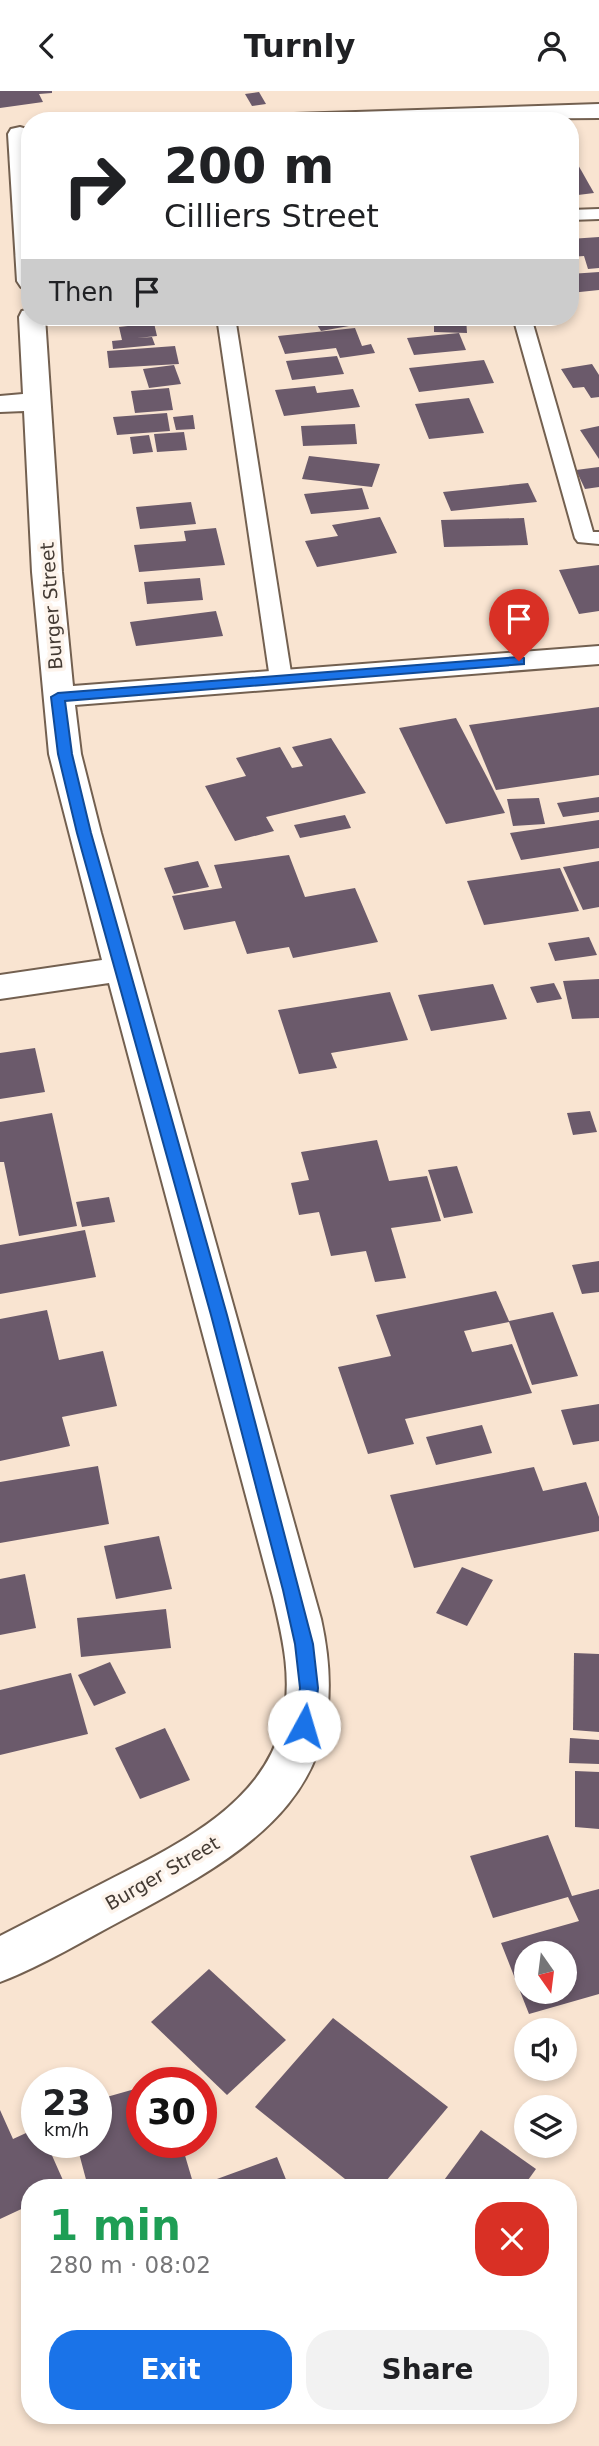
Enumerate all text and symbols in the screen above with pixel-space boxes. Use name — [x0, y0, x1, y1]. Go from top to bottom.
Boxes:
icon: back — [28, 27, 66, 65]
text: Turnly — [244, 27, 355, 65]
icon: person — [533, 27, 571, 65]
text: 200 m — [164, 138, 334, 195]
icon: right — [49, 140, 140, 231]
text: Cilliers Street — [164, 197, 379, 235]
icon: arrive — [128, 273, 166, 311]
text: Then — [49, 277, 114, 307]
street label: Burger Street — [36, 541, 66, 671]
pin — [489, 589, 549, 661]
icon: arrive — [500, 600, 538, 638]
position arrow — [267, 1689, 341, 1763]
street label: Burger Street — [101, 1832, 223, 1914]
north arrow — [514, 1941, 578, 2004]
map controls — [514, 1941, 577, 2158]
button: sound — [514, 2018, 577, 2081]
speed limit sign: 30 — [126, 2067, 217, 2158]
text: 23 — [42, 2083, 91, 2123]
button: layers — [514, 2095, 577, 2158]
text: km/h — [44, 2119, 89, 2140]
text: 1 min — [49, 2201, 181, 2250]
button: close — [475, 2202, 549, 2276]
text: 280 m · 08:02 — [49, 2252, 211, 2278]
button: Exit — [49, 2330, 292, 2410]
button: Share — [306, 2330, 549, 2410]

